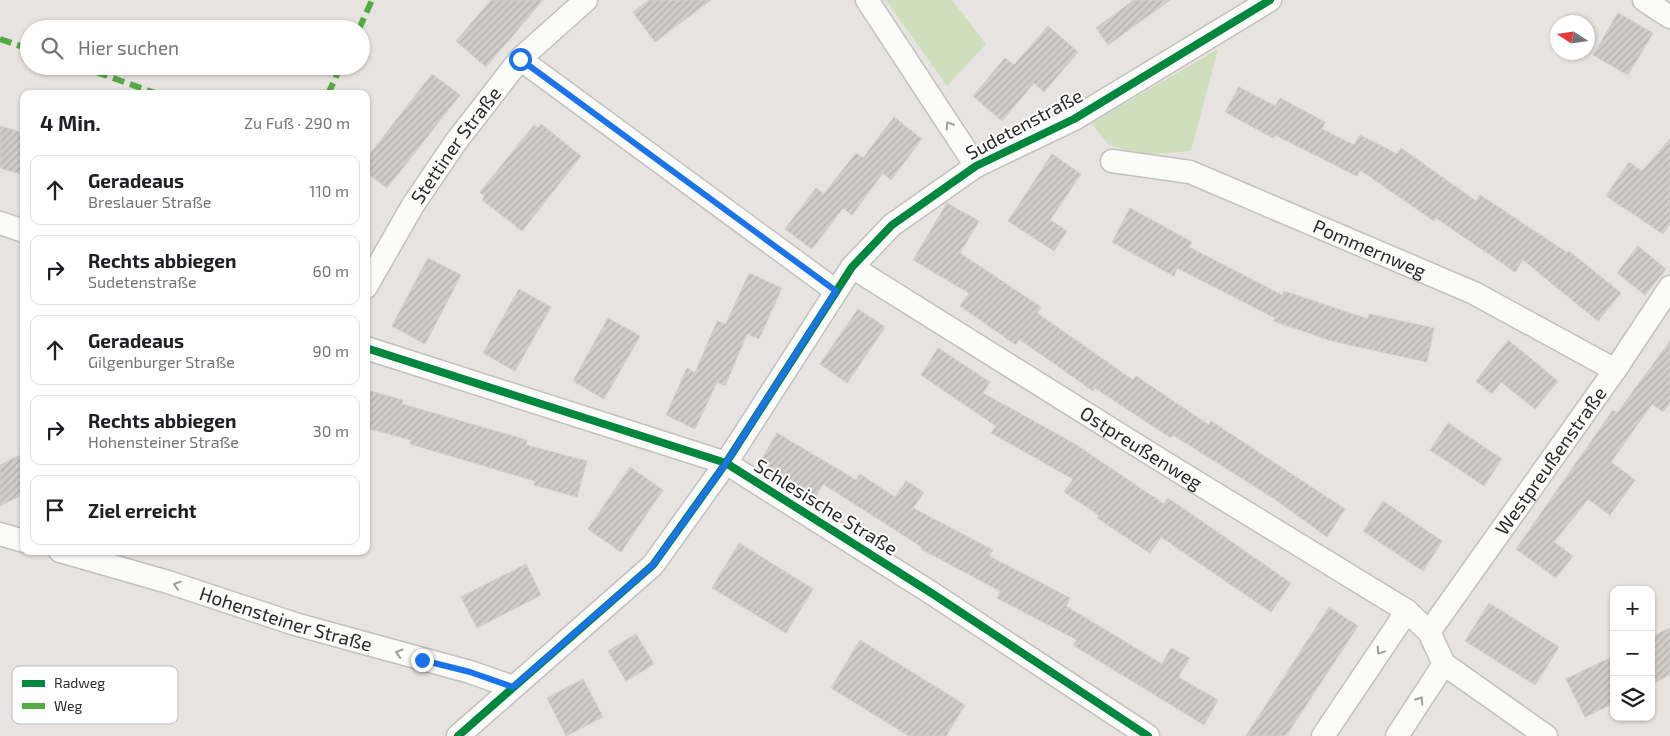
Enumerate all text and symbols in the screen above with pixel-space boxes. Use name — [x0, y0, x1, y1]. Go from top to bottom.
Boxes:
north arrow — [1550, 15, 1595, 60]
search box — [20, 20, 370, 75]
icon: search — [38, 34, 66, 62]
text: Hier suchen — [78, 36, 179, 59]
route start — [509, 48, 532, 71]
street label: Stettiner Straße — [405, 82, 505, 208]
street label: Sudetenstraße — [961, 83, 1086, 164]
text: 4 Min. — [40, 110, 101, 135]
text: Zu Fuß · 290 m — [244, 113, 350, 132]
one-way arrow — [946, 122, 956, 131]
text: Geradeaus — [88, 169, 184, 192]
icon: ahead — [41, 176, 69, 204]
text: 110 m — [309, 181, 349, 200]
text: Breslauer Straße — [88, 192, 211, 211]
street label: Pommernweg — [1310, 214, 1430, 282]
text: Rechts abbiegen — [88, 249, 236, 272]
icon: right — [41, 256, 69, 284]
text: 60 m — [313, 261, 349, 280]
text: Sudetenstraße — [88, 272, 197, 291]
text: Geradeaus — [88, 329, 184, 352]
icon: ahead — [41, 336, 69, 364]
text: 90 m — [313, 341, 349, 360]
text: Gilgenburger Straße — [88, 352, 235, 371]
street label: Westpreußenstraße — [1490, 382, 1611, 539]
street label: Ostpreußenweg — [1076, 401, 1207, 494]
text: Rechts abbiegen — [88, 409, 236, 432]
icon: right — [41, 416, 69, 444]
text: 30 m — [313, 421, 349, 440]
text: Hohensteiner Straße — [88, 432, 239, 451]
street label: Schlesische Straße — [750, 453, 902, 560]
icon: arrive — [41, 496, 69, 524]
text: Ziel erreicht — [88, 499, 197, 522]
one-way arrow — [173, 580, 182, 590]
street label: Hohensteiner Straße — [197, 581, 375, 656]
map controls — [1610, 586, 1655, 721]
button: + — [1610, 586, 1655, 631]
button: − — [1610, 631, 1655, 676]
one-way arrow — [1377, 646, 1386, 655]
one-way arrow — [395, 649, 403, 659]
route end — [411, 649, 434, 672]
legend — [12, 666, 178, 724]
text: Radweg — [54, 674, 105, 691]
button: layers — [1610, 676, 1655, 721]
one-way arrow — [1414, 696, 1424, 705]
text: Weg — [54, 697, 83, 714]

